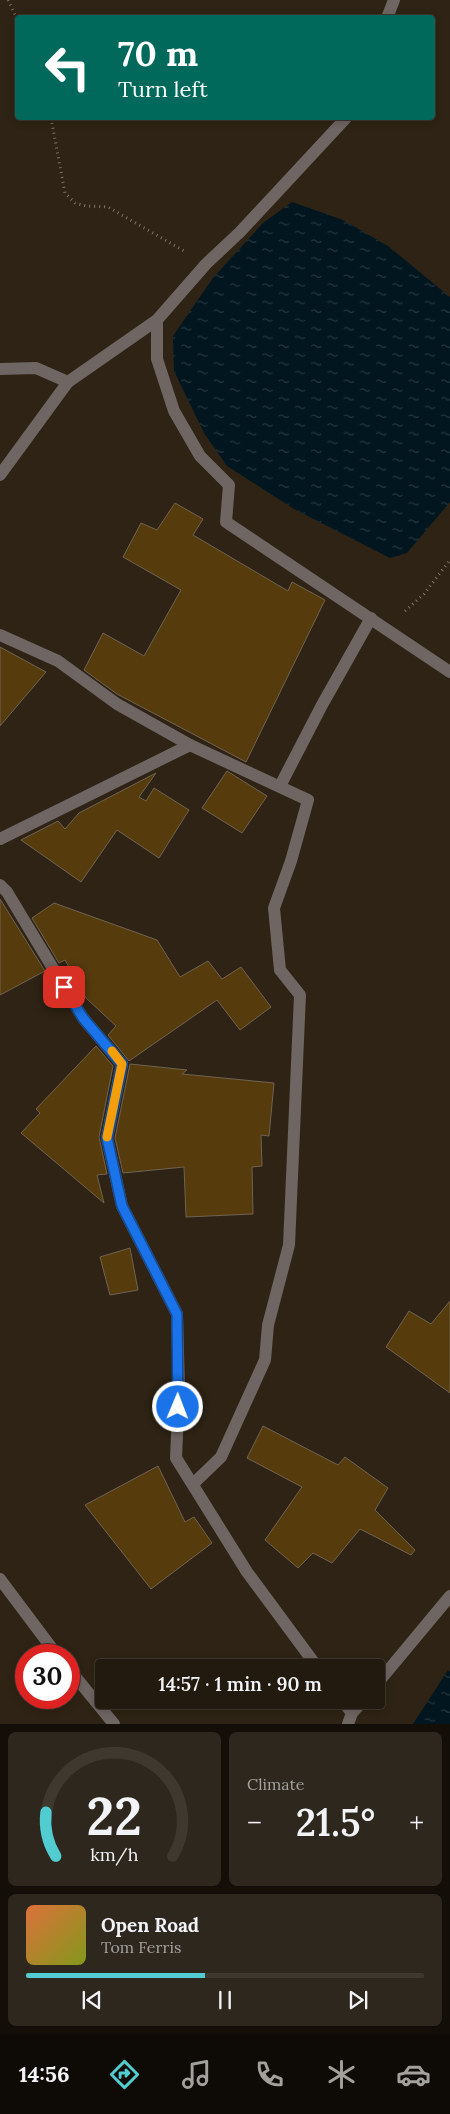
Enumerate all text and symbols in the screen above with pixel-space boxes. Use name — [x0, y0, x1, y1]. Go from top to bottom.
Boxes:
text: 70 m — [118, 31, 198, 76]
icon: left — [35, 35, 100, 100]
text: Turn left — [118, 75, 208, 103]
pin — [43, 966, 85, 1008]
icon: arrive — [50, 973, 78, 1001]
position arrow — [151, 1380, 203, 1432]
speed limit sign: 30 — [15, 1644, 80, 1709]
text: 14:57 · 1 min · 90 m — [158, 1672, 322, 1696]
text: Climate — [247, 1774, 304, 1794]
text: 22 — [87, 1783, 142, 1849]
text: 21.5° — [296, 1798, 375, 1846]
text: − — [247, 1805, 262, 1841]
text: + — [409, 1805, 424, 1841]
text: km/h — [90, 1843, 139, 1866]
text: Open Road — [101, 1913, 199, 1937]
text: Tom Ferris — [101, 1937, 181, 1957]
icon: previous — [78, 1986, 106, 2014]
icon: pause — [211, 1986, 239, 2014]
icon: next — [344, 1986, 372, 2014]
icon: directions — [107, 2057, 142, 2092]
icon: music — [179, 2057, 214, 2092]
icon: phone — [252, 2057, 287, 2092]
icon: climate — [324, 2057, 359, 2092]
icon: car — [396, 2057, 431, 2092]
text: 14:56 — [19, 2060, 70, 2088]

